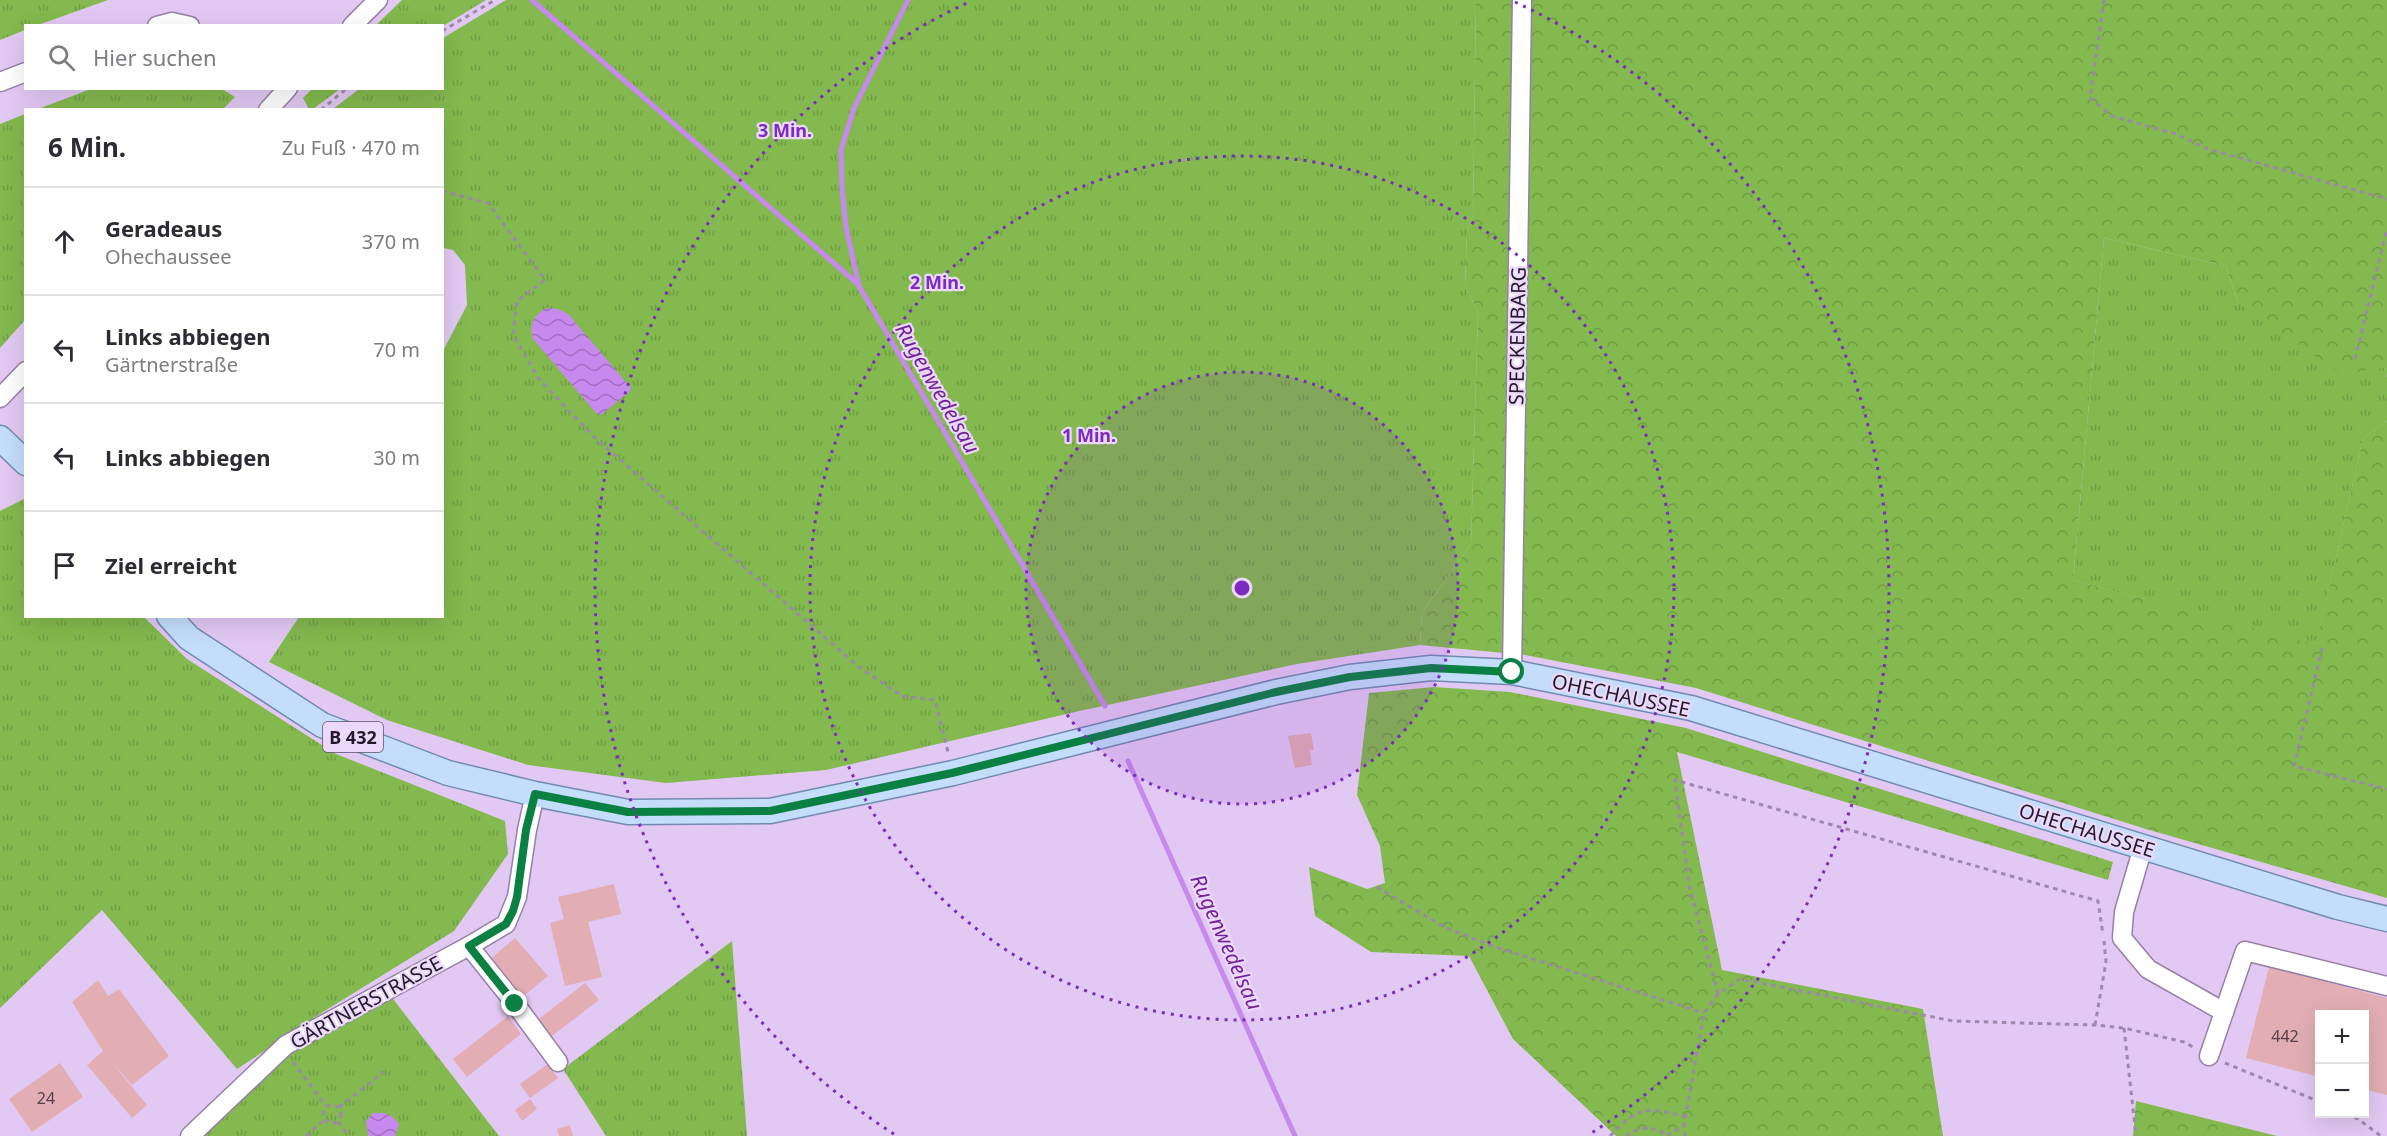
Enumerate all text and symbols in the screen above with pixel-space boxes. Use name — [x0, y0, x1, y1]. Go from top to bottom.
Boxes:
search box — [24, 24, 444, 90]
icon: search — [45, 41, 78, 74]
text: Hier suchen — [93, 42, 217, 72]
text: 3 Min. — [758, 118, 812, 142]
text: 6 Min. — [48, 129, 126, 165]
text: Zu Fuß · 470 m — [282, 134, 420, 161]
text: Geradeaus — [105, 213, 222, 243]
icon: ahead — [48, 225, 81, 258]
text: 370 m — [362, 228, 420, 255]
text: Ohechaussee — [105, 243, 232, 270]
street label: SPECKENBARG — [1502, 267, 1532, 405]
text: 2 Min. — [910, 270, 964, 294]
water label: Rugenwedelsau — [889, 318, 987, 458]
text: Links abbiegen — [105, 321, 271, 351]
icon: left — [48, 333, 81, 366]
text: 70 m — [373, 336, 420, 363]
text: Gärtnerstraße — [105, 351, 238, 378]
text: 1 Min. — [1062, 423, 1116, 447]
icon: left — [48, 441, 81, 474]
text: Links abbiegen — [105, 442, 271, 472]
text: 30 m — [373, 444, 420, 471]
icon: arrive — [48, 549, 81, 582]
text: Ziel erreicht — [105, 550, 237, 580]
centre of rings — [1232, 578, 1252, 598]
route start — [1498, 658, 1524, 684]
street label: OHECHAUSSEE — [1549, 667, 1693, 723]
road number: B 432 — [323, 722, 383, 752]
street label: OHECHAUSSEE — [2016, 797, 2158, 863]
water label: Rugenwedelsau — [1185, 870, 1269, 1014]
street label: GÄRTNERSTRASSE — [285, 949, 447, 1055]
route end — [501, 990, 527, 1016]
map controls — [2315, 1010, 2369, 1118]
button: + — [2315, 1010, 2369, 1064]
house number: 442 — [2271, 1025, 2299, 1047]
button: − — [2315, 1064, 2369, 1118]
house number: 24 — [37, 1087, 55, 1109]

